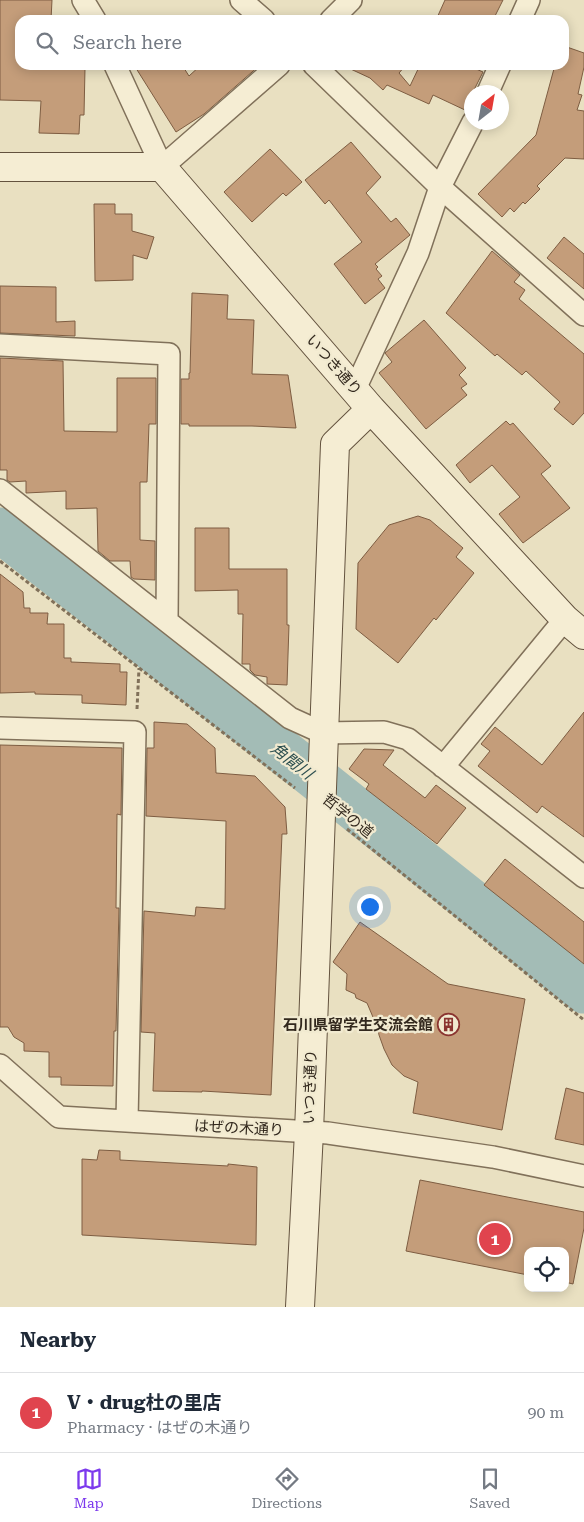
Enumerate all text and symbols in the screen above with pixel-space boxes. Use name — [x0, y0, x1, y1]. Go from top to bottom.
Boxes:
search box — [15, 15, 569, 70]
icon: search — [33, 29, 61, 57]
text: Search here — [73, 31, 182, 54]
north arrow — [464, 85, 509, 130]
street label: いつき通り — [303, 331, 365, 399]
water label: 角間川 — [267, 739, 318, 784]
street label: 哲学の道 — [319, 790, 377, 842]
your location — [357, 894, 383, 920]
building icon: 石川県留学生交流会館 — [437, 1013, 461, 1037]
place label: 石川県留学生交流会館 — [283, 1016, 433, 1034]
street label: いつき通り — [300, 1049, 320, 1125]
street label: はぜの木通り — [194, 1117, 284, 1139]
pin: 1 — [479, 1220, 511, 1258]
map controls — [524, 1247, 569, 1292]
button: locate — [524, 1247, 569, 1292]
text: Nearby — [20, 1328, 96, 1352]
text: V・drug杜の里店 — [67, 1391, 221, 1414]
text: 1 — [32, 1403, 40, 1422]
text: 90 m — [527, 1403, 564, 1422]
text: Pharmacy · はぜの木通り — [67, 1418, 253, 1437]
tab: Map — [74, 1465, 104, 1511]
tab: Directions — [251, 1465, 322, 1511]
tab: Saved — [470, 1465, 510, 1511]

